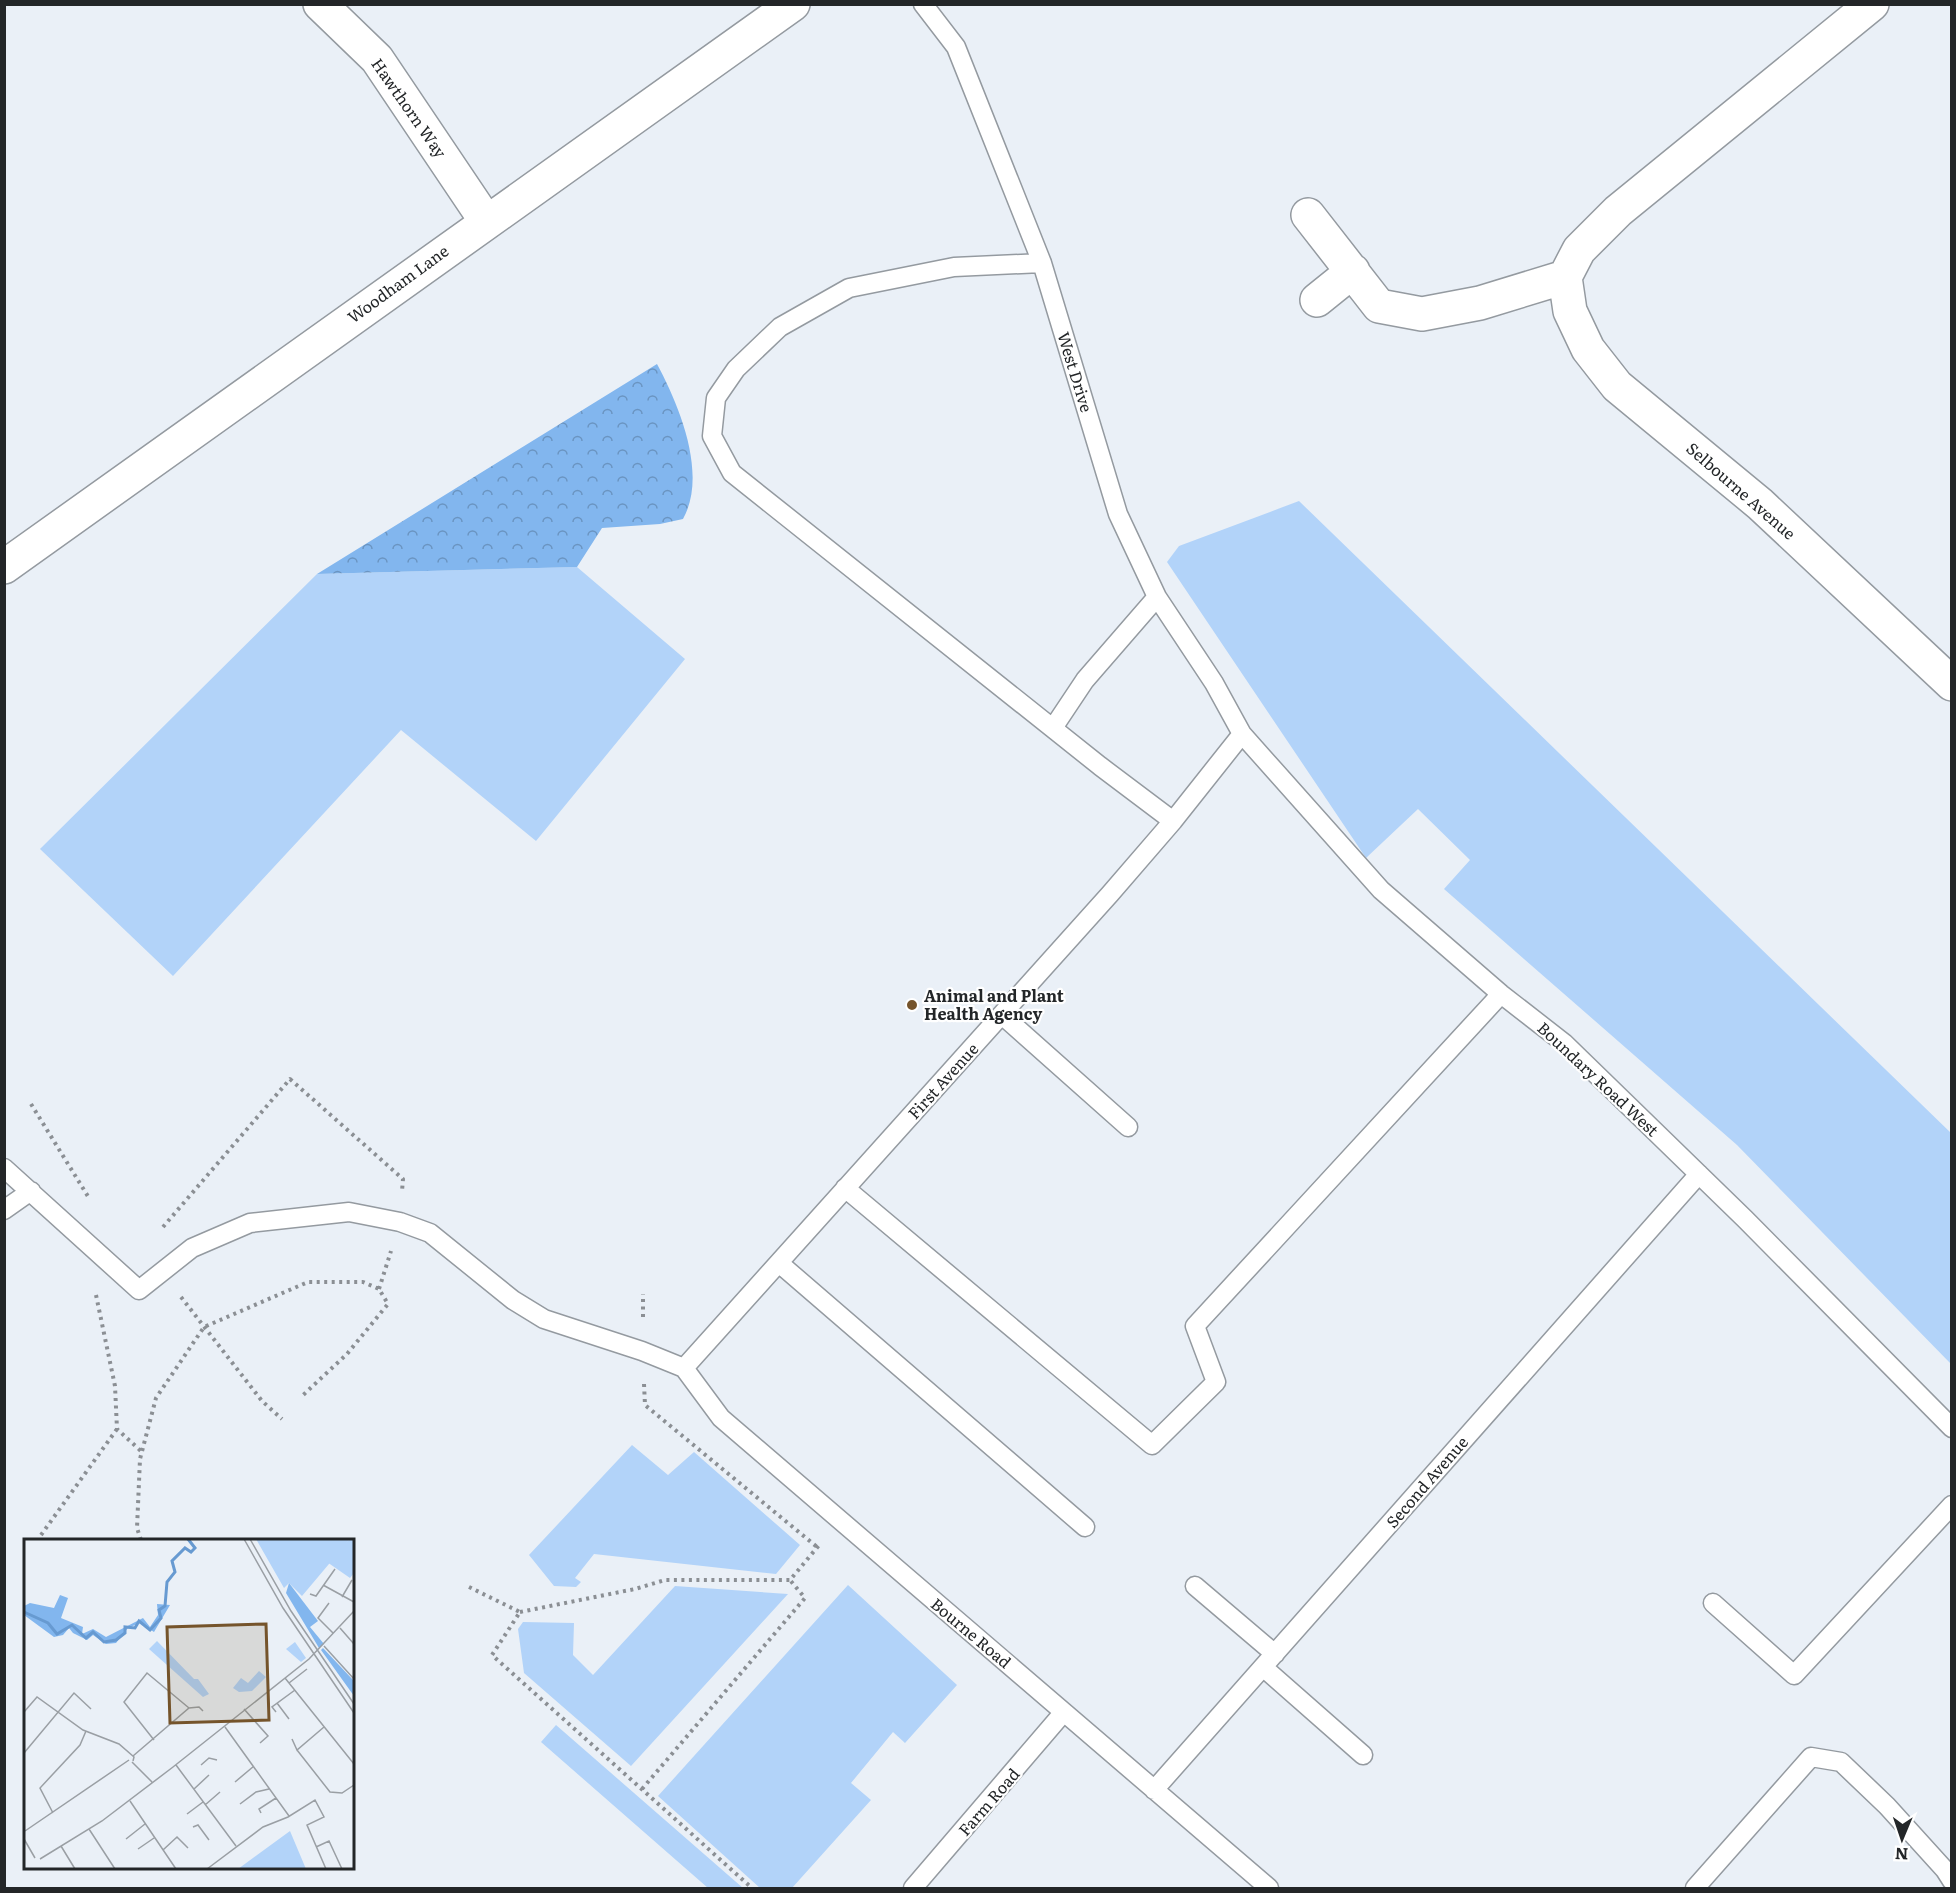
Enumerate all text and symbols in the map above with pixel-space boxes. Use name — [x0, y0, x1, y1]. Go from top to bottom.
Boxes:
street label: Hawthorn Way — [366, 53, 454, 163]
street label: Woodham Lane — [342, 238, 453, 328]
street label: West Drive — [1052, 329, 1100, 415]
street label: Selbourne Avenue — [1682, 436, 1802, 545]
place label: Animal and Plant Health Agency — [924, 983, 1064, 1025]
marker: Animal and Plant Health Agency — [905, 998, 919, 1012]
street label: Boundary Road West — [1533, 1015, 1665, 1141]
street label: First Avenue — [901, 1037, 983, 1124]
street label: Second Avenue — [1380, 1430, 1473, 1532]
inset map — [24, 1539, 354, 1869]
street label: Bourne Road — [926, 1591, 1017, 1673]
street label: Farm Road — [952, 1762, 1025, 1840]
north arrow — [1872, 1809, 1932, 1869]
text: N — [1894, 1843, 1909, 1867]

